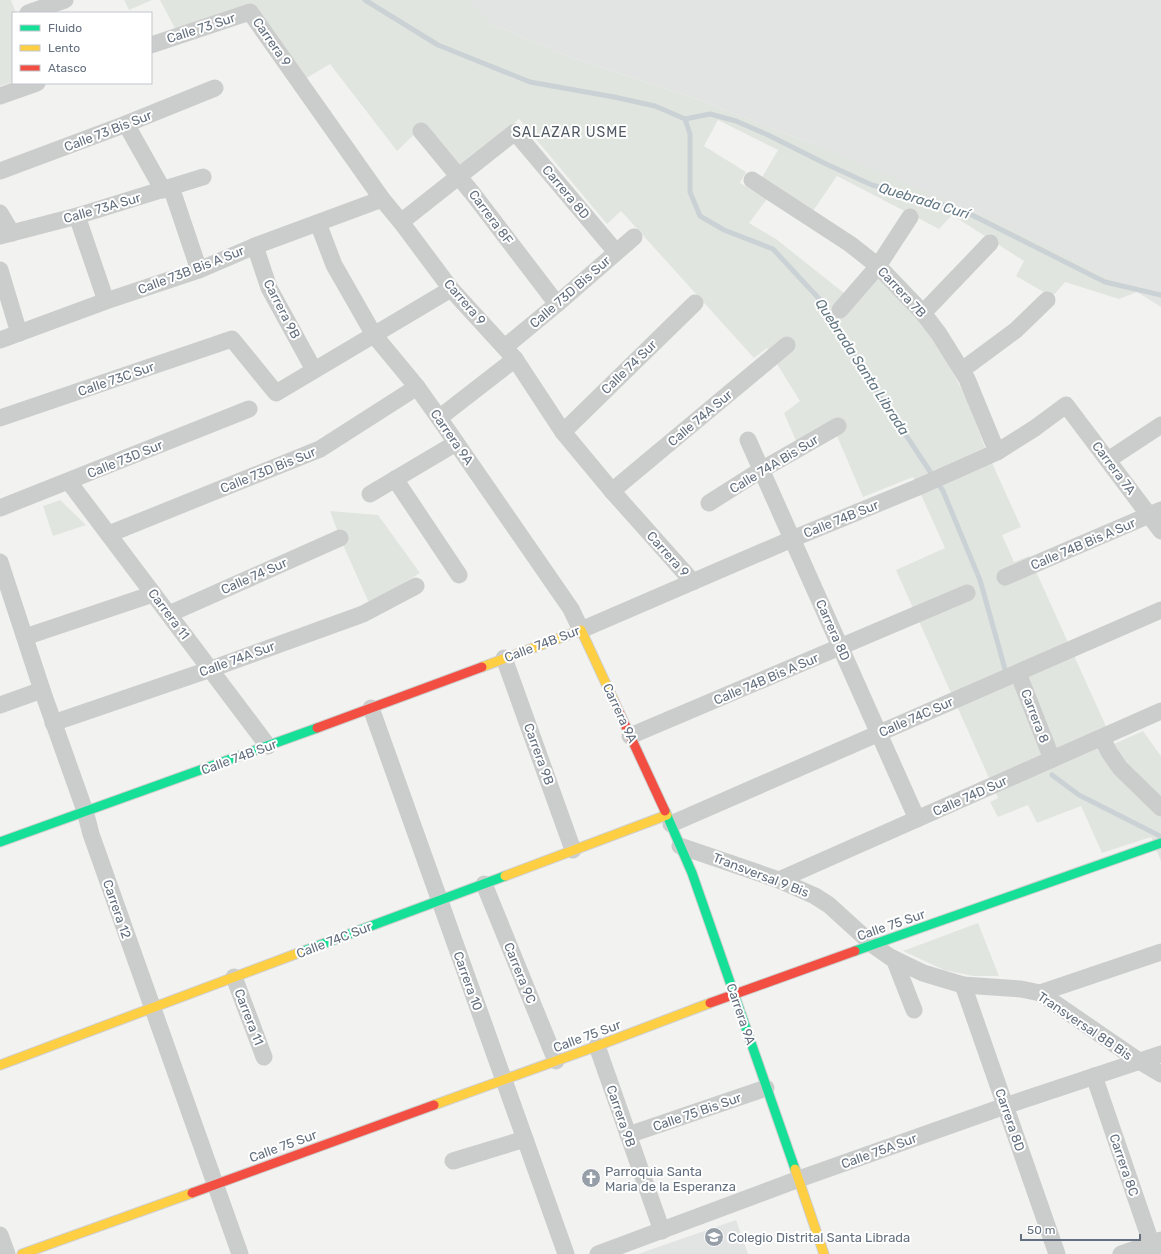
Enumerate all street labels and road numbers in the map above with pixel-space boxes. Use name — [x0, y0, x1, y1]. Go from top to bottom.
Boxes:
street label: Calle 73 Sur — [165, 10, 237, 46]
street label: Carrera 9 — [250, 15, 294, 69]
street label: Calle 73 Bis Sur — [62, 107, 154, 155]
street label: Carrera 8D — [539, 162, 593, 222]
street label: Carrera 8F — [466, 187, 516, 247]
street label: Calle 73A Sur — [62, 190, 142, 226]
street label: Calle 73B Bis A Sur — [136, 243, 246, 297]
street label: Calle 73D Bis Sur — [527, 253, 613, 331]
street label: Carrera 7B — [875, 264, 929, 320]
street label: Carrera 9 — [441, 276, 489, 328]
street label: Carrera 9B — [261, 277, 303, 341]
street label: Calle 74 Sur — [598, 337, 660, 397]
street label: Calle 73C Sur — [76, 359, 156, 399]
street label: Calle 74A Sur — [665, 387, 735, 449]
street label: Carrera 9A — [428, 406, 477, 468]
street label: Calle 74A Bis Sur — [727, 432, 821, 496]
street label: Calle 73D Sur — [85, 437, 165, 481]
street label: Carrera 7A — [1089, 438, 1139, 498]
street label: Calle 73D Bis Sur — [218, 444, 318, 496]
street label: Calle 74B Sur — [801, 497, 881, 541]
street label: Calle 74B Bis A Sur — [1028, 515, 1138, 573]
street label: Carrera 9 — [644, 528, 692, 580]
street label: Calle 74 Sur — [219, 555, 290, 597]
street label: Carrera 11 — [145, 586, 193, 642]
street label: Carrera 8D — [813, 597, 853, 663]
street label: Calle 74B Sur — [502, 623, 582, 665]
street label: Calle 74A Sur — [197, 638, 277, 680]
street label: Calle 74B Bis A Sur — [711, 650, 821, 708]
street label: Carrera 9A — [600, 681, 640, 745]
street label: Carrera 8 — [1018, 687, 1052, 745]
street label: Calle 74C Sur — [877, 694, 955, 740]
street label: Carrera 9B — [521, 721, 557, 787]
street label: Calle 74B Sur — [199, 736, 279, 778]
street label: Calle 74D Sur — [930, 773, 1010, 819]
street label: Transversal 9 Bis — [711, 850, 811, 900]
street label: Carrera 12 — [100, 878, 134, 940]
street label: Calle 75 Sur — [855, 906, 927, 944]
street label: Calle 74C Sur — [294, 919, 374, 961]
street label: Carrera 9C — [501, 940, 539, 1006]
street label: Carrera 10 — [450, 949, 486, 1013]
street label: Carrera 9A — [723, 981, 759, 1047]
street label: Carrera 11 — [231, 987, 267, 1047]
street label: Transversal 8B Bis — [1035, 989, 1135, 1063]
street label: Calle 75 Sur — [551, 1017, 623, 1055]
street label: Carrera 9B — [603, 1083, 639, 1149]
street label: Carrera 8D — [992, 1087, 1028, 1153]
street label: Calle 75 Bis Sur — [651, 1090, 743, 1134]
street label: Calle 75 Sur — [247, 1127, 319, 1165]
street label: Calle 75A Sur — [839, 1130, 919, 1172]
street label: Carrera 8C — [1106, 1132, 1142, 1198]

